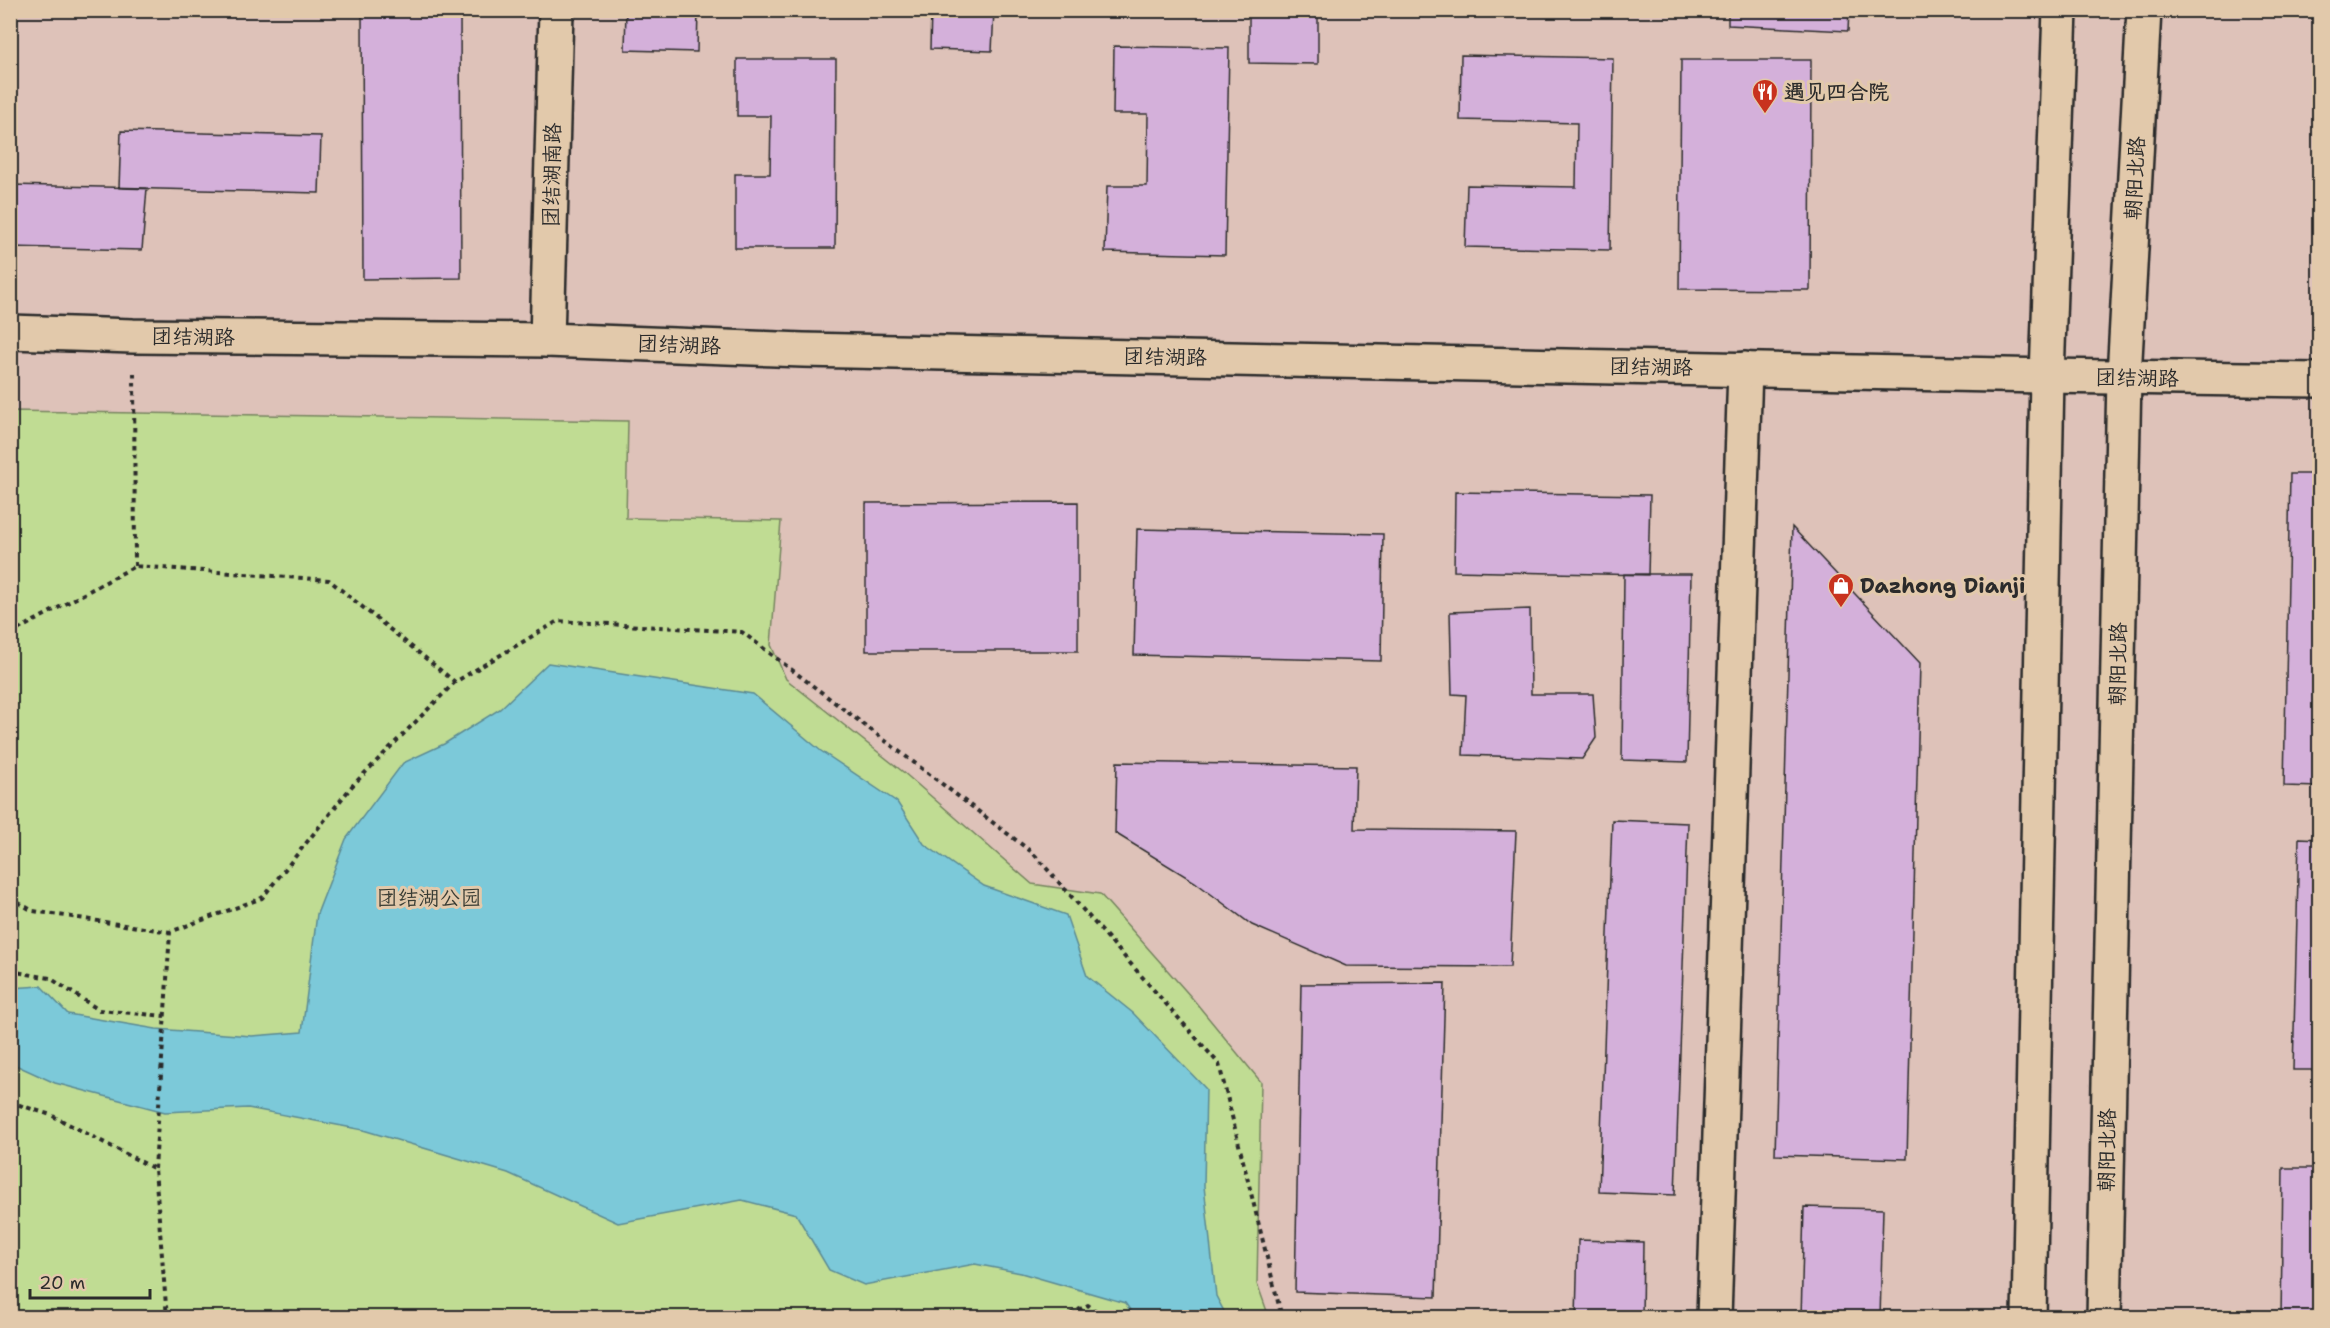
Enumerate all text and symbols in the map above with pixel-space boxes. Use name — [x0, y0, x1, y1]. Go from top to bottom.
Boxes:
restaurant icon: 遇见四合院 — [1750, 77, 1780, 115]
place label: 遇见四合院 — [1784, 78, 1889, 106]
street label: 团结湖南路 — [537, 122, 567, 228]
street label: 朝阳北路 — [2119, 135, 2151, 221]
street label: 团结湖路 — [151, 322, 235, 352]
street label: 团结湖路 — [637, 330, 721, 360]
street label: 团结湖路 — [1123, 342, 1207, 372]
street label: 团结湖路 — [1609, 352, 1693, 382]
street label: 团结湖路 — [2095, 363, 2179, 393]
shop icon: Dazhong Dianji — [1826, 571, 1856, 609]
place label: Dazhong Dianji — [1860, 572, 2025, 600]
street label: 朝阳北路 — [2103, 622, 2133, 706]
park label: 团结湖公园 — [377, 884, 482, 912]
street label: 朝阳北路 — [2092, 1108, 2122, 1192]
scale bar — [30, 1262, 150, 1300]
text: 20 m — [39, 1271, 85, 1295]

